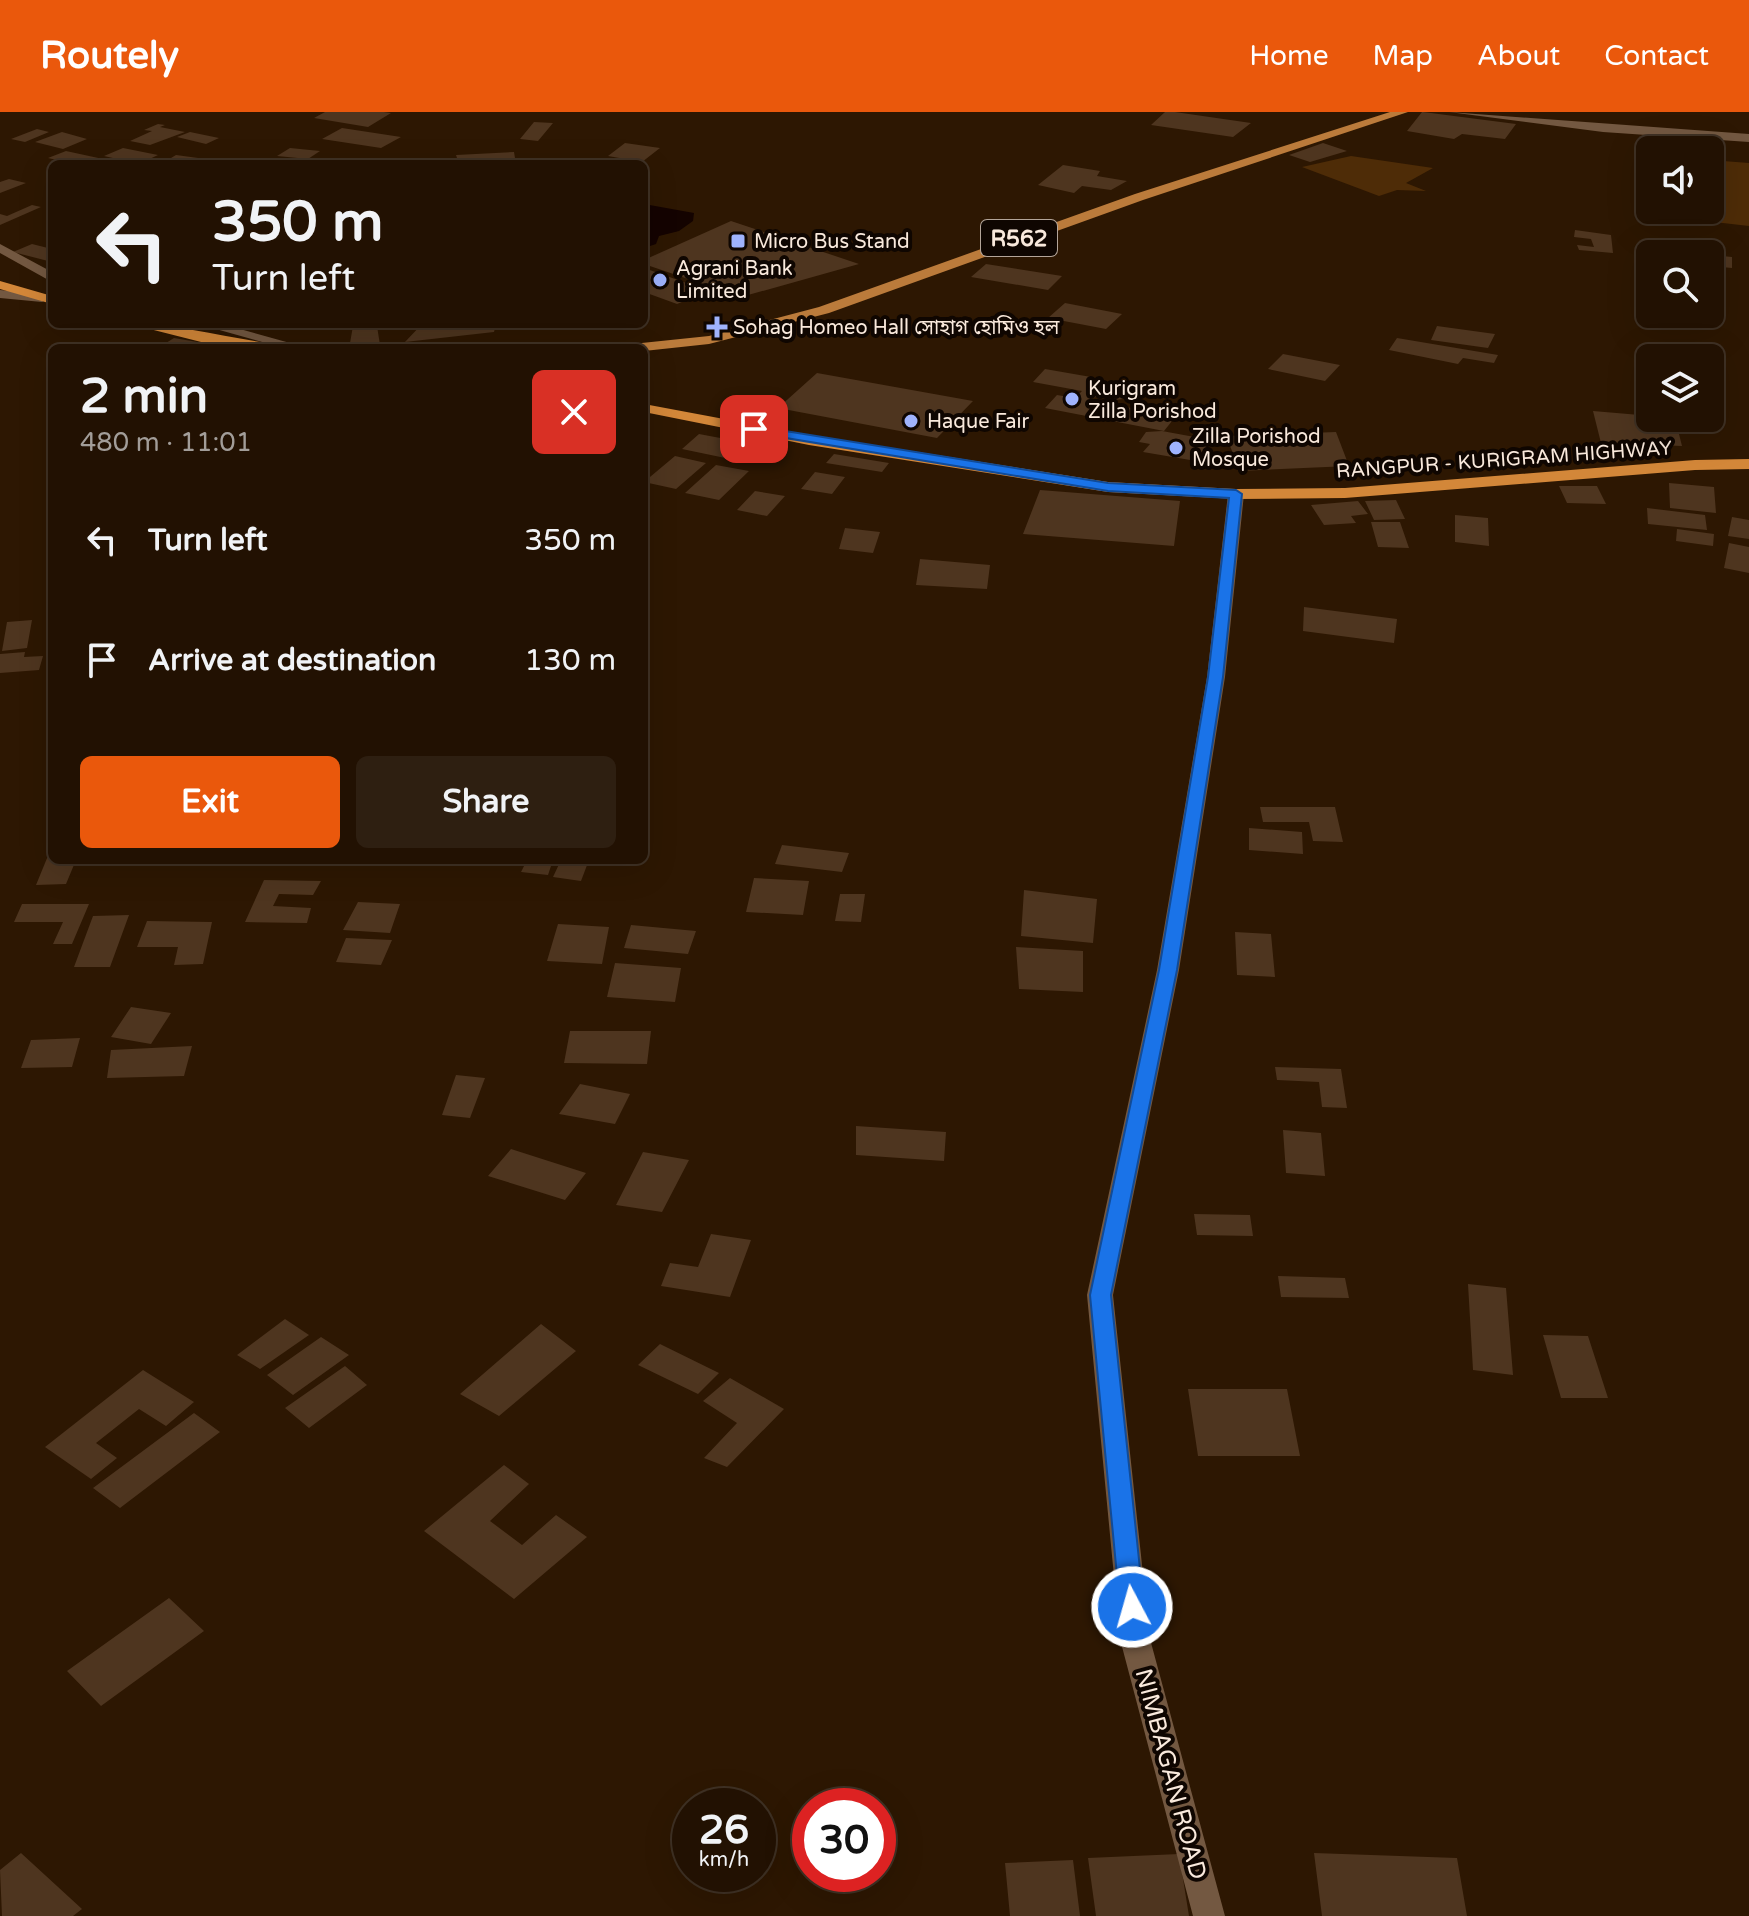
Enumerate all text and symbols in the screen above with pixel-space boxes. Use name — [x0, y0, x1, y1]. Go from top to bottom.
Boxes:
text: Routely — [40, 33, 179, 79]
text: Home — [1249, 39, 1329, 73]
text: Map — [1373, 39, 1433, 73]
text: About — [1477, 39, 1560, 73]
text: Contact — [1604, 39, 1709, 73]
map controls — [1636, 136, 1724, 432]
button: sound — [1636, 136, 1724, 224]
text: 350 m — [212, 189, 383, 256]
icon: left — [80, 192, 184, 296]
road number: R562 — [981, 220, 1057, 256]
place label: Micro Bus Stand — [754, 230, 910, 254]
marker: Micro Bus Stand — [729, 232, 747, 250]
button: search — [1636, 240, 1724, 328]
text: Turn left — [212, 257, 355, 300]
place label: Agrani Bank Limited — [676, 257, 793, 304]
marker: Agrani Bank Limited — [651, 271, 669, 289]
place label: Sohag Homeo Hall সোহাগ হোমিও হল — [733, 315, 1060, 340]
marker: Sohag Homeo Hall সোহাগ হোমিও হল — [708, 318, 726, 336]
button: layers — [1636, 344, 1724, 432]
text: 2 min — [80, 368, 208, 426]
button: close — [532, 370, 616, 454]
place label: Kurigram Zilla Porishod — [1088, 377, 1217, 424]
marker: Kurigram Zilla Porishod — [1063, 390, 1081, 408]
pin — [720, 395, 788, 463]
icon: arrive — [732, 407, 776, 451]
place label: Haque Fair — [927, 410, 1030, 434]
marker: Haque Fair — [902, 412, 920, 430]
place label: Zilla Porishod Mosque — [1192, 425, 1321, 472]
text: 480 m · 11:01 — [80, 427, 252, 458]
street label: RANGPUR - KURIGRAM HIGHWAY — [1335, 436, 1673, 484]
marker: Zilla Porishod Mosque — [1167, 439, 1185, 457]
icon: left — [80, 518, 124, 562]
text: Turn left — [148, 522, 267, 559]
text: 350 m — [524, 522, 616, 559]
icon: arrive — [80, 638, 124, 682]
text: Arrive at destination — [148, 642, 436, 679]
text: 130 m — [524, 642, 616, 679]
button: Exit — [80, 756, 340, 848]
button: Share — [356, 756, 616, 848]
position arrow — [1090, 1565, 1174, 1649]
street label: NIMBAGAN ROAD — [1128, 1665, 1213, 1883]
speed limit sign: 30 — [792, 1788, 896, 1892]
text: 26 — [699, 1806, 749, 1854]
text: km/h — [699, 1848, 749, 1872]

